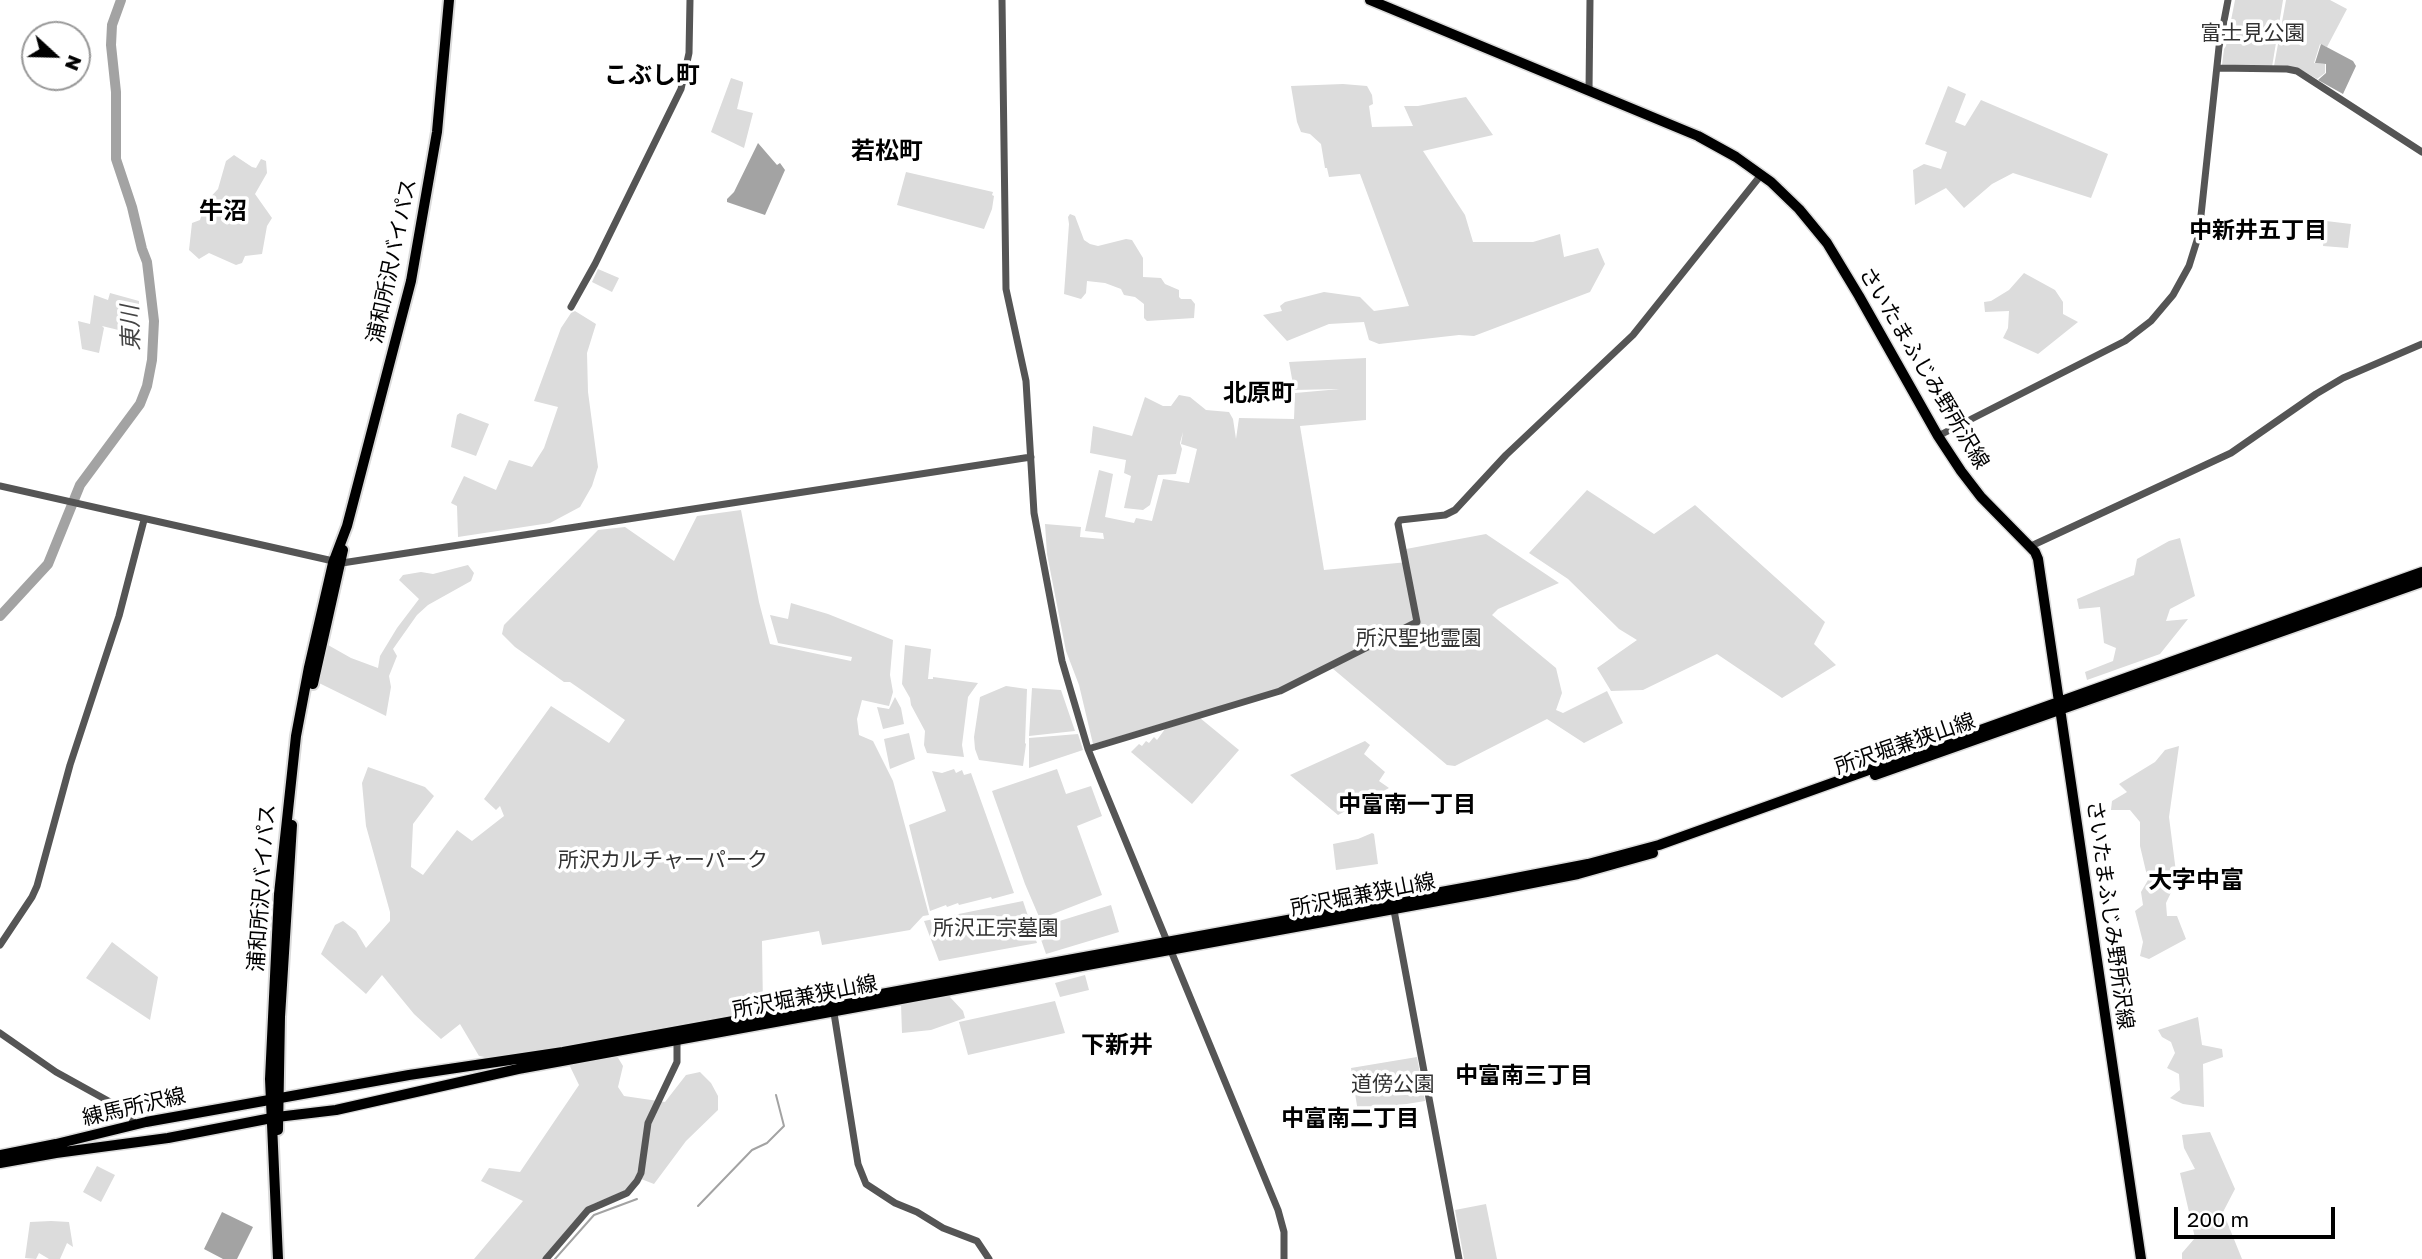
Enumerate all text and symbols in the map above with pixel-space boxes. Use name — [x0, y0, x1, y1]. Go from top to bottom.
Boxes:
park label: 富士見公園 — [2201, 20, 2305, 46]
north arrow — [21, 21, 91, 91]
text: N — [61, 52, 87, 74]
district label: こぶし町 — [604, 61, 700, 89]
district label: 若松町 — [851, 137, 923, 165]
street label: 浦和所沢バイパス — [362, 176, 422, 346]
district label: 牛沼 — [199, 197, 247, 225]
district label: 中新井五丁目 — [2189, 217, 2327, 245]
street label: さいたまふじみ野所沢線 — [1854, 263, 1994, 473]
water label: 東川 — [116, 305, 146, 351]
district label: 北原町 — [1223, 379, 1295, 407]
park label: 所沢聖地霊園 — [1356, 625, 1482, 651]
street label: 所沢堀兼狭山線 — [1831, 708, 1979, 780]
district label: 中富南一丁目 — [1338, 791, 1476, 819]
street label: さいたまふじみ野所沢線 — [2081, 799, 2139, 1031]
street label: 浦和所沢バイパス — [244, 803, 280, 973]
park label: 所沢カルチャーパーク — [558, 847, 768, 873]
district label: 大字中富 — [2148, 866, 2244, 894]
street label: 所沢堀兼狭山線 — [1288, 869, 1438, 921]
park label: 所沢正宗墓園 — [933, 915, 1059, 941]
street label: 所沢堀兼狭山線 — [730, 971, 880, 1023]
district label: 下新井 — [1081, 1031, 1153, 1059]
district label: 中富南三丁目 — [1455, 1062, 1593, 1090]
park label: 道傍公園 — [1351, 1071, 1435, 1097]
street label: 練馬所沢線 — [80, 1083, 188, 1131]
district label: 中富南二丁目 — [1281, 1105, 1419, 1133]
scale bar — [2177, 1192, 2338, 1236]
text: 200 m — [2187, 1206, 2249, 1232]

